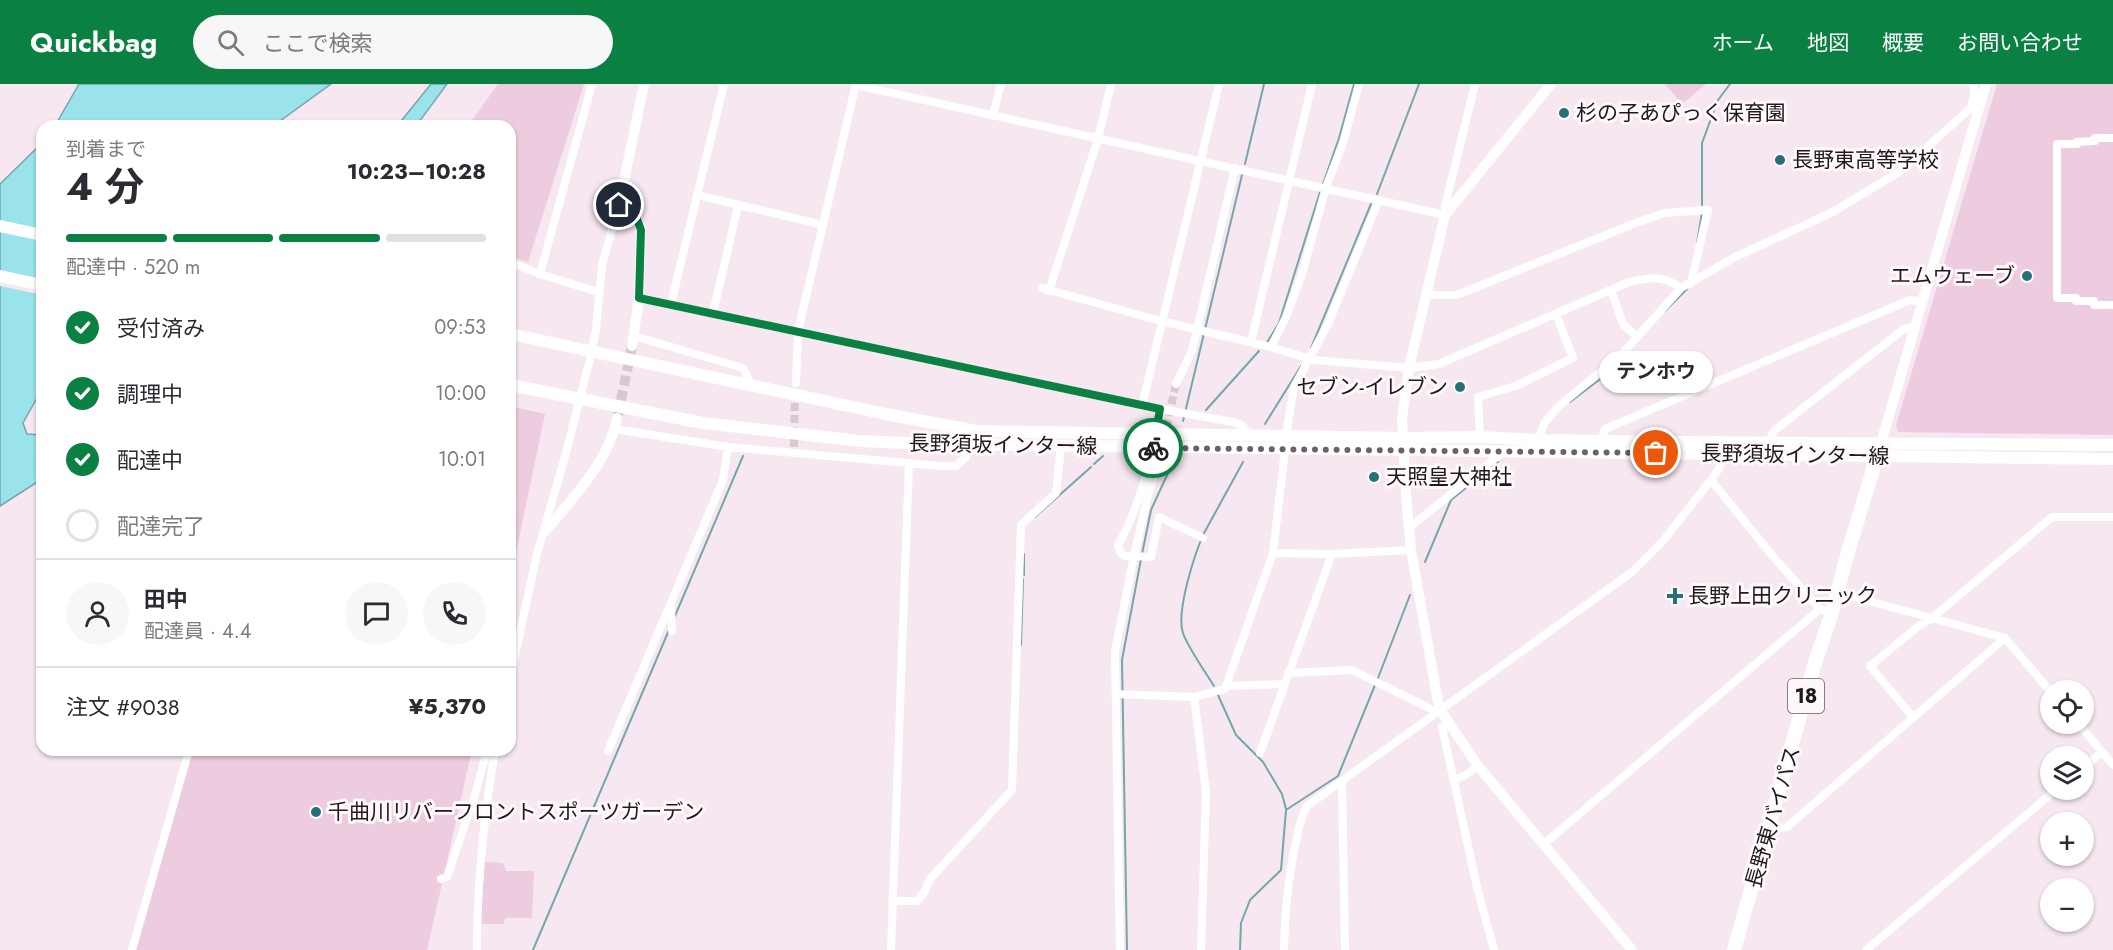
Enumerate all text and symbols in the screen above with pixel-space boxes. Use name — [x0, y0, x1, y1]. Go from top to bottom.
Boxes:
search box — [193, 15, 613, 69]
text: Quickbag — [30, 22, 157, 63]
icon: search — [214, 26, 247, 59]
text: ここで検索 — [262, 27, 372, 59]
text: ホーム — [1712, 28, 1774, 58]
text: 地図 — [1807, 28, 1849, 58]
text: 概要 — [1882, 28, 1924, 58]
text: お問い合わせ — [1957, 28, 2083, 58]
place label: 杉の子あぴっく保育園 — [1576, 98, 1786, 128]
marker: 杉の子あぴっく保育園 — [1557, 106, 1571, 120]
text: 到着まで — [66, 135, 146, 164]
place label: 長野東高等学校 — [1792, 145, 1939, 175]
marker: 長野東高等学校 — [1773, 153, 1787, 167]
text: 10:23–10:28 — [347, 155, 486, 187]
text: 4 分 — [66, 158, 144, 215]
pin — [593, 179, 644, 230]
icon: home — [602, 188, 635, 221]
text: 配達中 · 520 m — [66, 253, 200, 282]
place label: エムウェーブ — [1890, 261, 2015, 291]
marker: エムウェーブ — [2020, 269, 2034, 283]
icon: check — [66, 311, 99, 344]
text: 受付済み — [117, 312, 205, 344]
text: 09:53 — [434, 313, 486, 342]
callout: テンホウ — [1599, 351, 1713, 393]
text: テンホウ — [1616, 357, 1696, 386]
place label: セブン-イレブン — [1297, 372, 1448, 402]
icon: check — [66, 377, 99, 410]
text: 調理中 — [117, 378, 183, 410]
text: 10:00 — [435, 379, 486, 408]
marker: セブン-イレブン — [1453, 380, 1467, 394]
courier — [1123, 418, 1183, 478]
pin — [1630, 427, 1681, 478]
street label: 長野須坂インター線 — [908, 428, 1098, 462]
icon: bike — [1137, 432, 1170, 465]
icon: bag — [1639, 436, 1672, 469]
street label: 長野須坂インター線 — [1700, 438, 1890, 472]
icon: check — [66, 443, 99, 476]
text: 配達中 — [117, 444, 183, 476]
text: 10:01 — [438, 445, 486, 474]
place label: 天照皇大神社 — [1386, 462, 1512, 492]
marker: 天照皇大神社 — [1367, 470, 1381, 484]
text: 配達完了 — [117, 510, 205, 542]
place label: 長野上田クリニック — [1688, 581, 1877, 611]
button: person — [66, 582, 129, 645]
button: chat — [345, 582, 408, 645]
button: phone — [423, 582, 486, 645]
text: 田中 — [144, 583, 188, 615]
marker: 長野上田クリニック — [1666, 587, 1684, 605]
text: 配達員 · 4.4 — [144, 617, 251, 646]
road number: 18 — [1788, 679, 1824, 713]
map controls — [2040, 680, 2094, 932]
button: locate — [2040, 680, 2094, 734]
text: ¥5,370 — [409, 690, 486, 722]
text: 注文 #9038 — [66, 691, 180, 723]
street label: 長野東バイパス — [1738, 742, 1808, 892]
button: layers — [2040, 746, 2094, 800]
place label: 千曲川リバーフロントスポーツガーデン — [328, 797, 704, 827]
marker: 千曲川リバーフロントスポーツガーデン — [309, 805, 323, 819]
button: + — [2040, 812, 2094, 866]
button: − — [2040, 878, 2094, 932]

